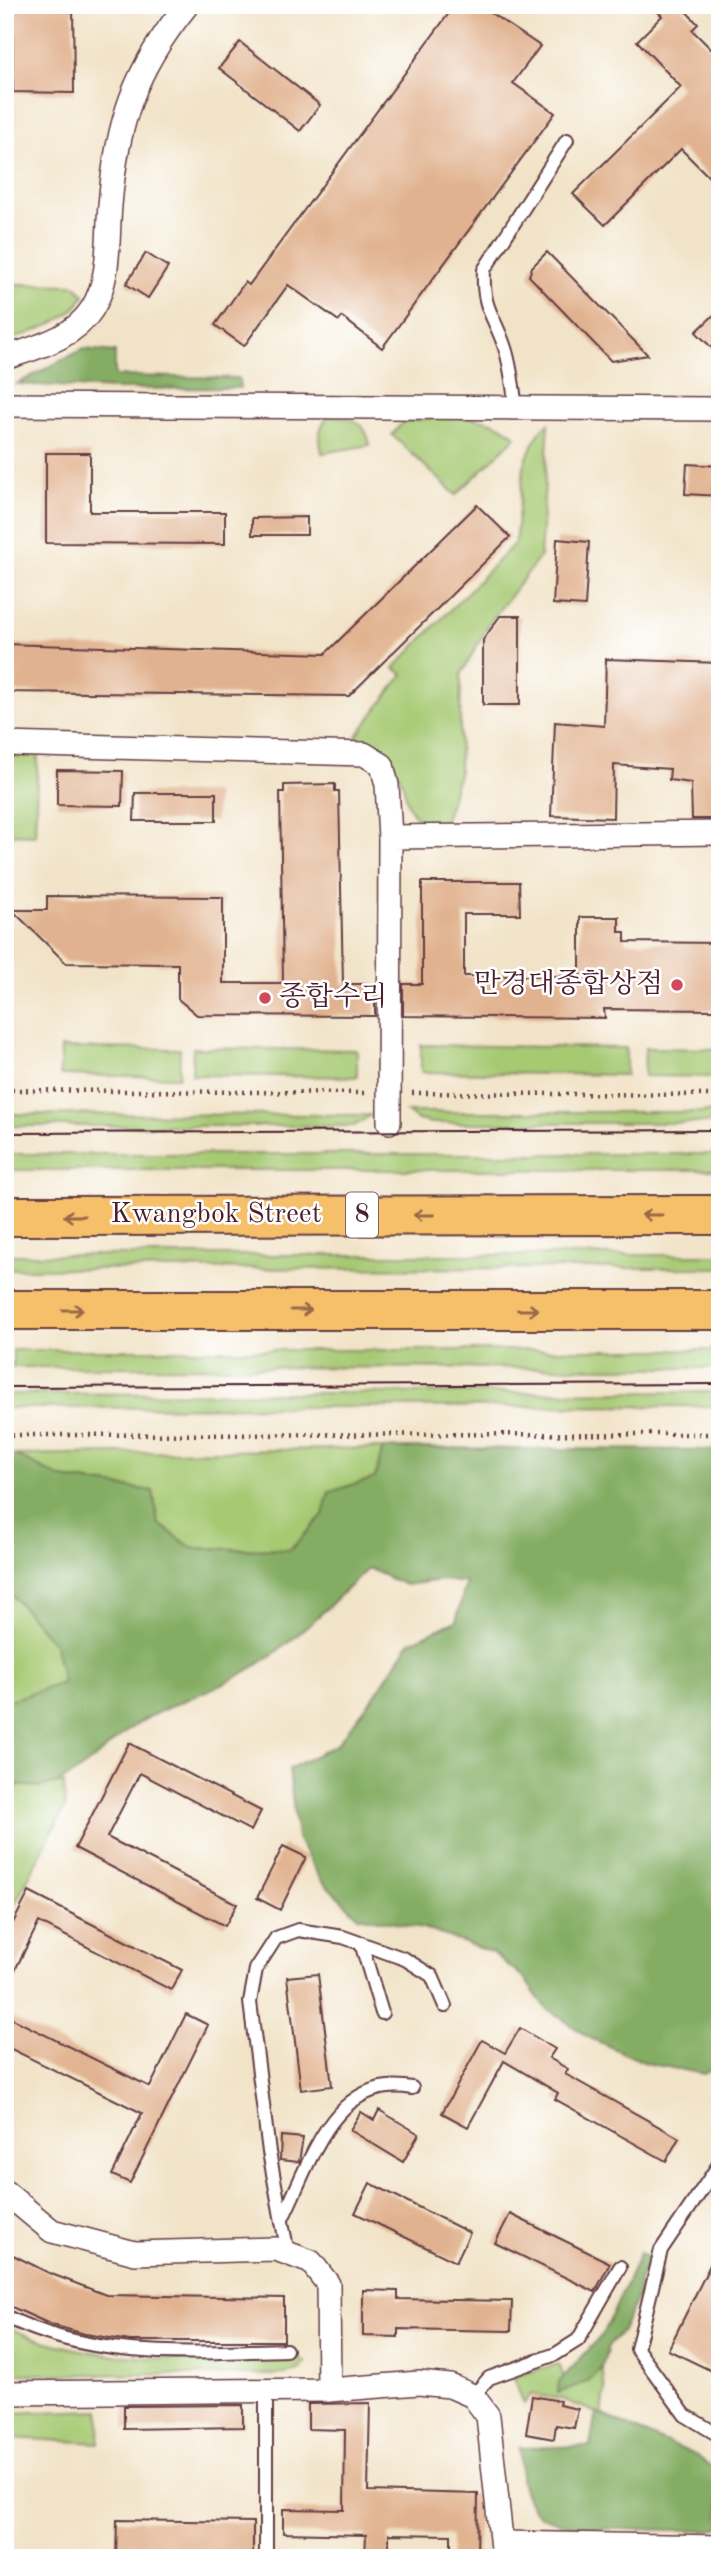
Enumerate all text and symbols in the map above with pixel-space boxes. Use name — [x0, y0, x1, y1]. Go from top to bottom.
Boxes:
place label: 만경대종합상점 — [474, 969, 663, 999]
marker: 만경대종합상점 — [669, 977, 685, 993]
place label: 종합수리 — [279, 981, 387, 1012]
marker: 종합수리 — [257, 990, 273, 1006]
road number: 8 — [346, 1192, 378, 1238]
street label: Kwangbok Street — [111, 1201, 321, 1229]
one-way arrow — [413, 1208, 436, 1222]
one-way arrow — [640, 1208, 663, 1222]
one-way arrow — [63, 1209, 86, 1223]
one-way arrow — [62, 1303, 85, 1317]
one-way arrow — [289, 1303, 312, 1317]
one-way arrow — [517, 1303, 540, 1317]

